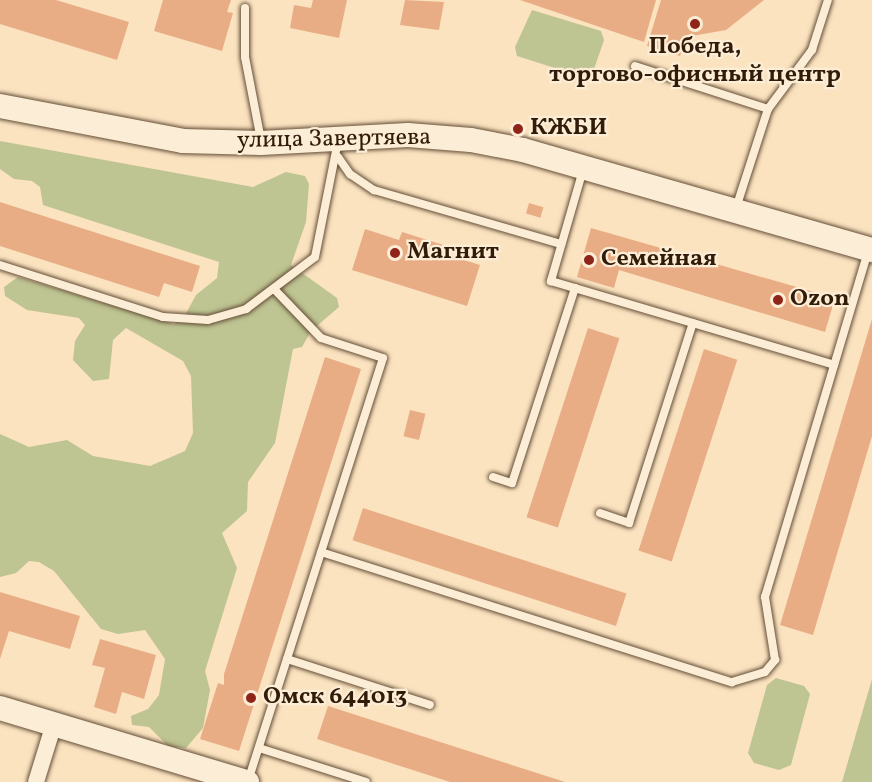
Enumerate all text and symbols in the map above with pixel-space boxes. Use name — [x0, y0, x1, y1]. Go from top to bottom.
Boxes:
marker: Победа, торгово-офисный центр — [688, 17, 702, 31]
place label: Победа, торгово-офисный центр — [549, 34, 841, 90]
place label: КЖБИ — [530, 115, 607, 143]
marker: КЖБИ — [511, 122, 525, 136]
street label: улица Завертяева — [237, 124, 431, 156]
place label: Магнит — [407, 239, 499, 267]
marker: Магнит — [388, 246, 402, 260]
place label: Семейная — [601, 246, 717, 274]
marker: Семейная — [582, 253, 596, 267]
place label: Ozon — [790, 286, 850, 314]
marker: Ozon — [771, 293, 785, 307]
place label: Омск 644013 — [263, 684, 407, 712]
marker: Омск 644013 — [244, 691, 258, 705]

